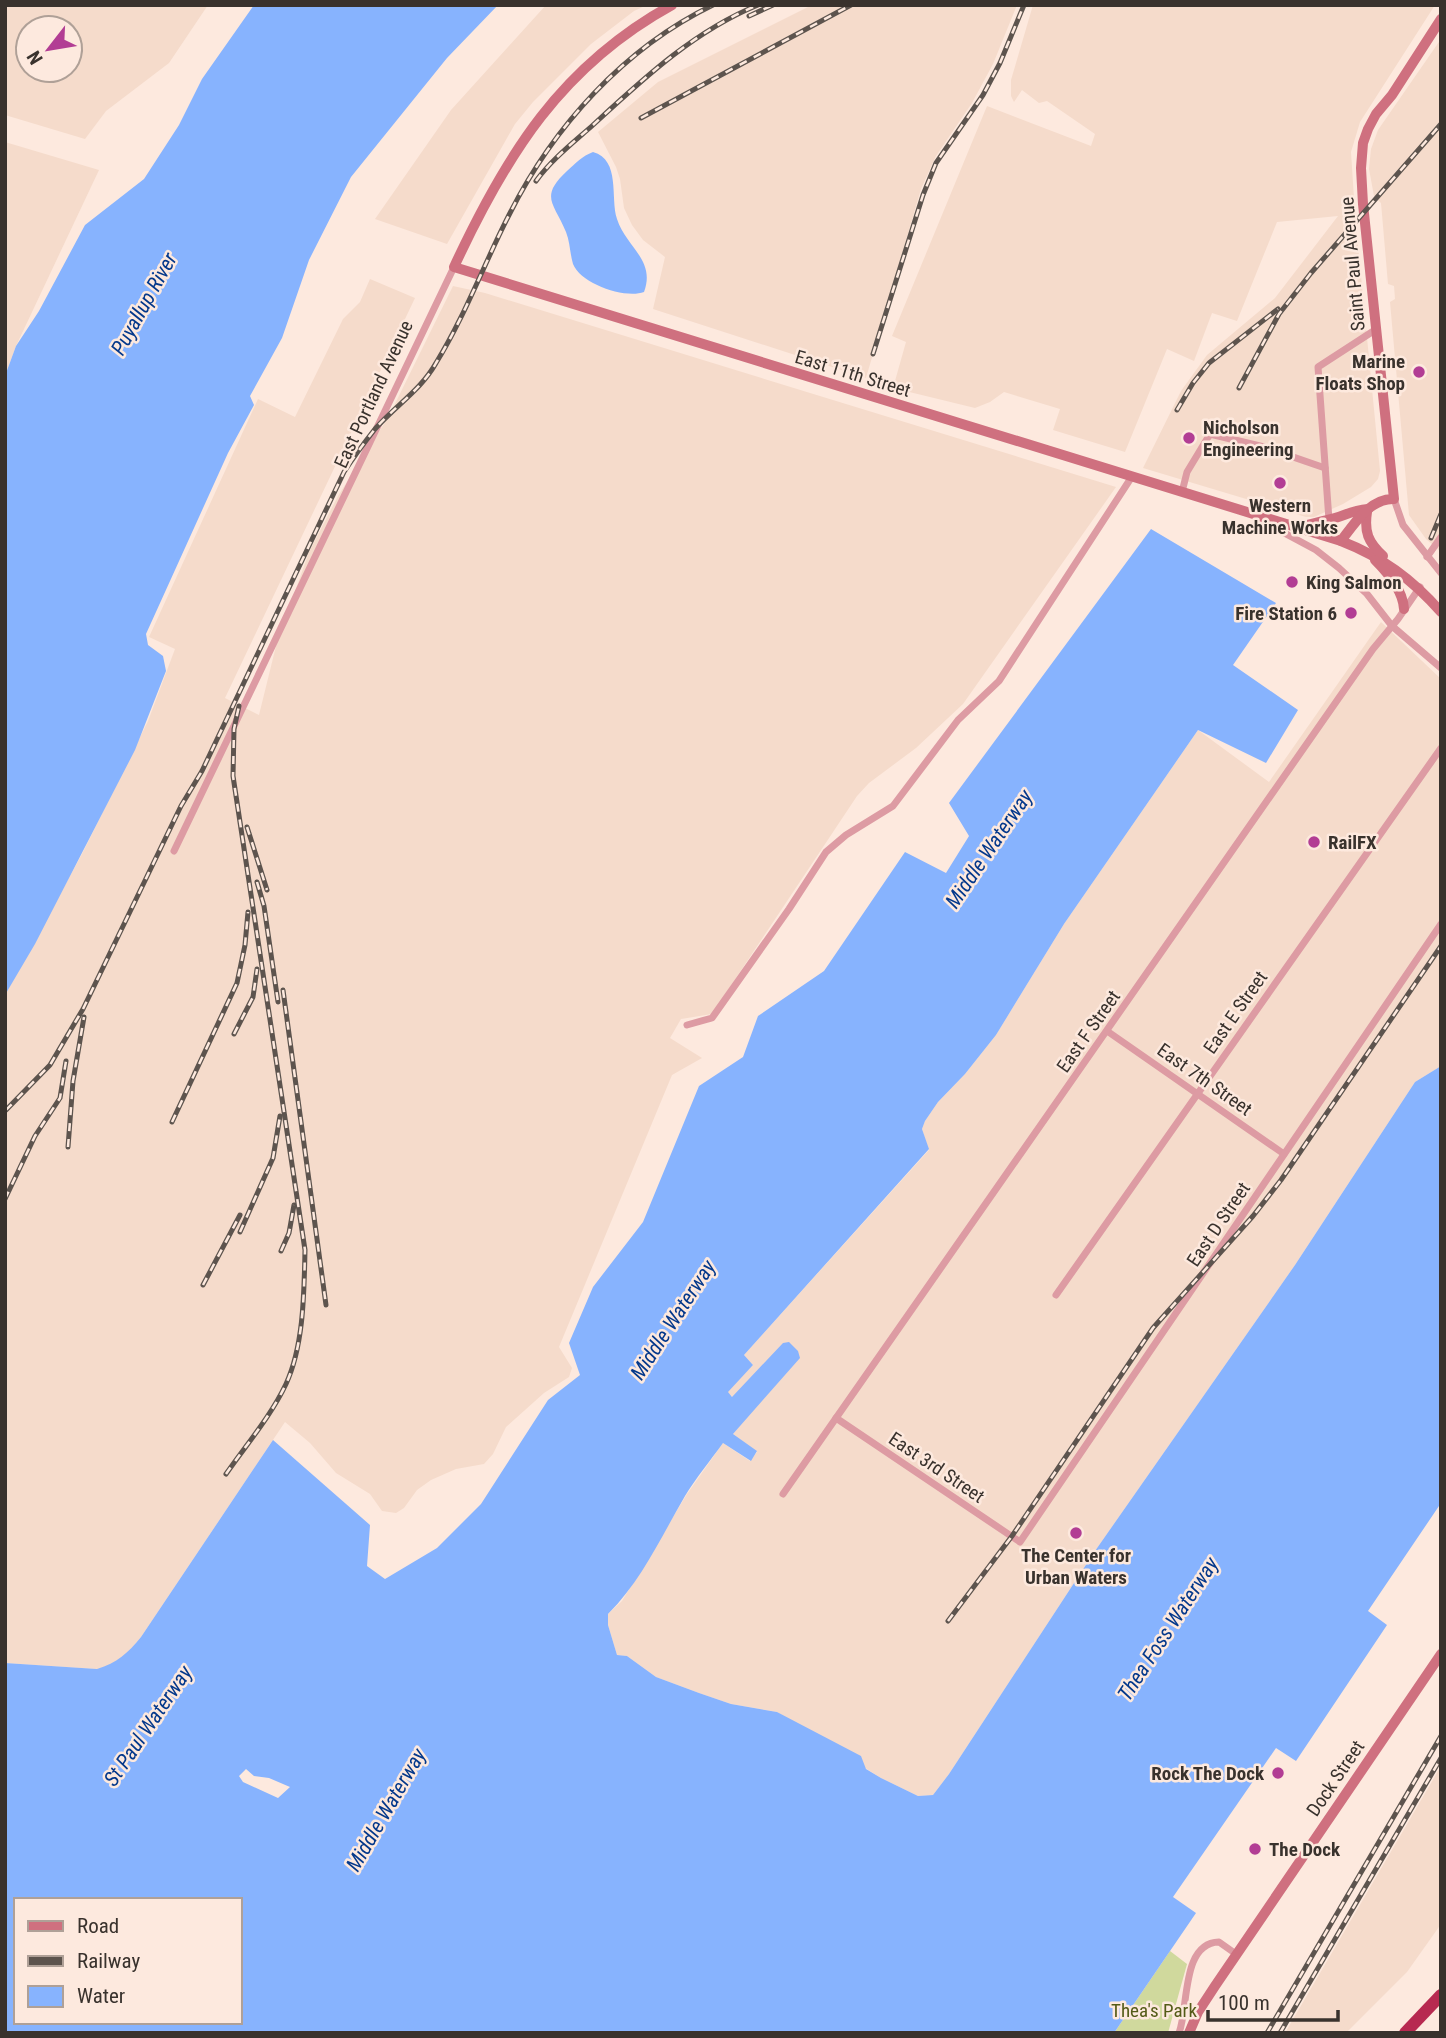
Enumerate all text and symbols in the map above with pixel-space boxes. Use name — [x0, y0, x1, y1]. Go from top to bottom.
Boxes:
north arrow — [14, 14, 84, 84]
text: N — [22, 47, 48, 68]
street label: Saint Paul Avenue — [1335, 196, 1370, 332]
water label: Puyallup River — [106, 248, 182, 359]
street label: East Portland Avenue — [329, 317, 418, 472]
street label: East 11th Street — [792, 345, 913, 402]
place label: Marine Floats Shop — [1315, 350, 1405, 395]
marker: Marine Floats Shop — [1411, 364, 1427, 380]
place label: Nicholson Engineering — [1203, 416, 1294, 461]
marker: Nicholson Engineering — [1181, 430, 1197, 446]
marker: Western Machine Works — [1272, 475, 1288, 491]
place label: Western Machine Works — [1222, 494, 1338, 539]
place label: King Salmon — [1306, 571, 1401, 594]
marker: King Salmon — [1284, 574, 1300, 590]
place label: Fire Station 6 — [1235, 602, 1337, 625]
marker: Fire Station 6 — [1343, 605, 1359, 621]
water label: Middle Waterway — [941, 785, 1038, 913]
place label: RailFX — [1328, 831, 1377, 854]
marker: RailFX — [1306, 834, 1322, 850]
street label: East E Street — [1199, 967, 1272, 1058]
street label: East F Street — [1052, 986, 1125, 1077]
street label: East 7th Street — [1153, 1038, 1256, 1120]
street label: East D Street — [1182, 1178, 1255, 1271]
water label: Middle Waterway — [625, 1255, 721, 1384]
street label: East 3rd Street — [884, 1427, 989, 1508]
marker: The Center for Urban Waters — [1068, 1525, 1084, 1541]
place label: The Center for Urban Waters — [1021, 1544, 1131, 1589]
water label: Thea Foss Waterway — [1113, 1552, 1224, 1705]
water label: St Paul Waterway — [99, 1661, 197, 1791]
street label: Dock Street — [1302, 1736, 1369, 1821]
water label: Middle Waterway — [341, 1744, 431, 1876]
place label: Rock The Dock — [1151, 1762, 1265, 1785]
marker: Rock The Dock — [1270, 1765, 1286, 1781]
place label: The Dock — [1269, 1838, 1341, 1861]
marker: The Dock — [1247, 1841, 1263, 1857]
legend — [14, 1898, 242, 2024]
text: Road — [77, 1914, 119, 1938]
text: Railway — [77, 1949, 140, 1973]
scale bar — [1208, 1979, 1338, 2023]
text: Water — [77, 1984, 125, 2008]
text: 100 m — [1218, 1991, 1270, 2015]
park label: Thea's Park — [1111, 1999, 1197, 2022]

